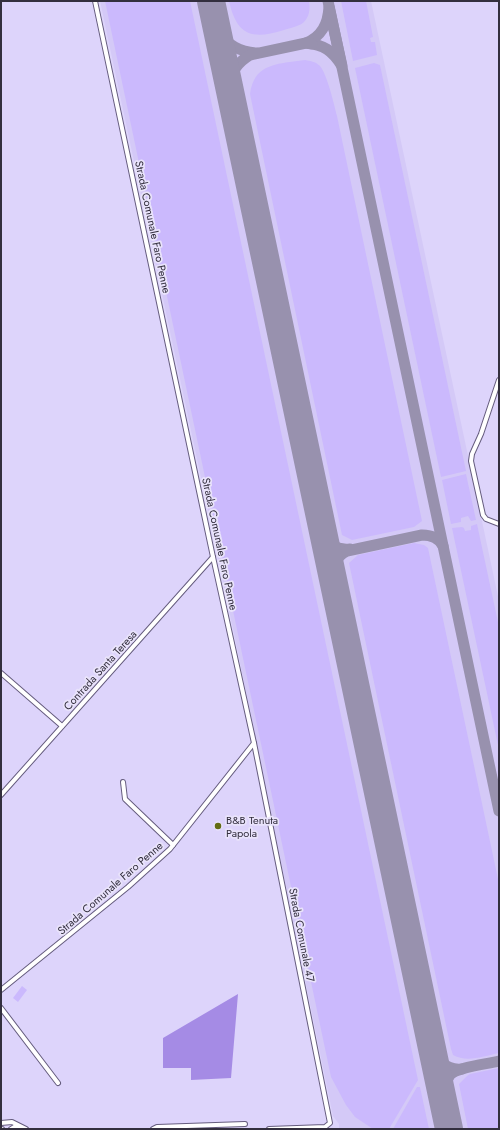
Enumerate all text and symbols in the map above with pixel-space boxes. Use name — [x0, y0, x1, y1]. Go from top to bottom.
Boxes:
street label: Strada Comunale Faro Penne — [131, 159, 175, 295]
street label: Strada Comunale Faro Penne — [198, 476, 242, 612]
street label: Contrada Santa Teresa — [60, 626, 140, 714]
place label: B&B Tenuta Papola — [226, 812, 278, 841]
marker: B&B Tenuta Papola — [213, 821, 223, 831]
street label: Strada Comunale Faro Penne — [54, 837, 166, 938]
street label: Strada Comunale 47 — [285, 887, 319, 983]

